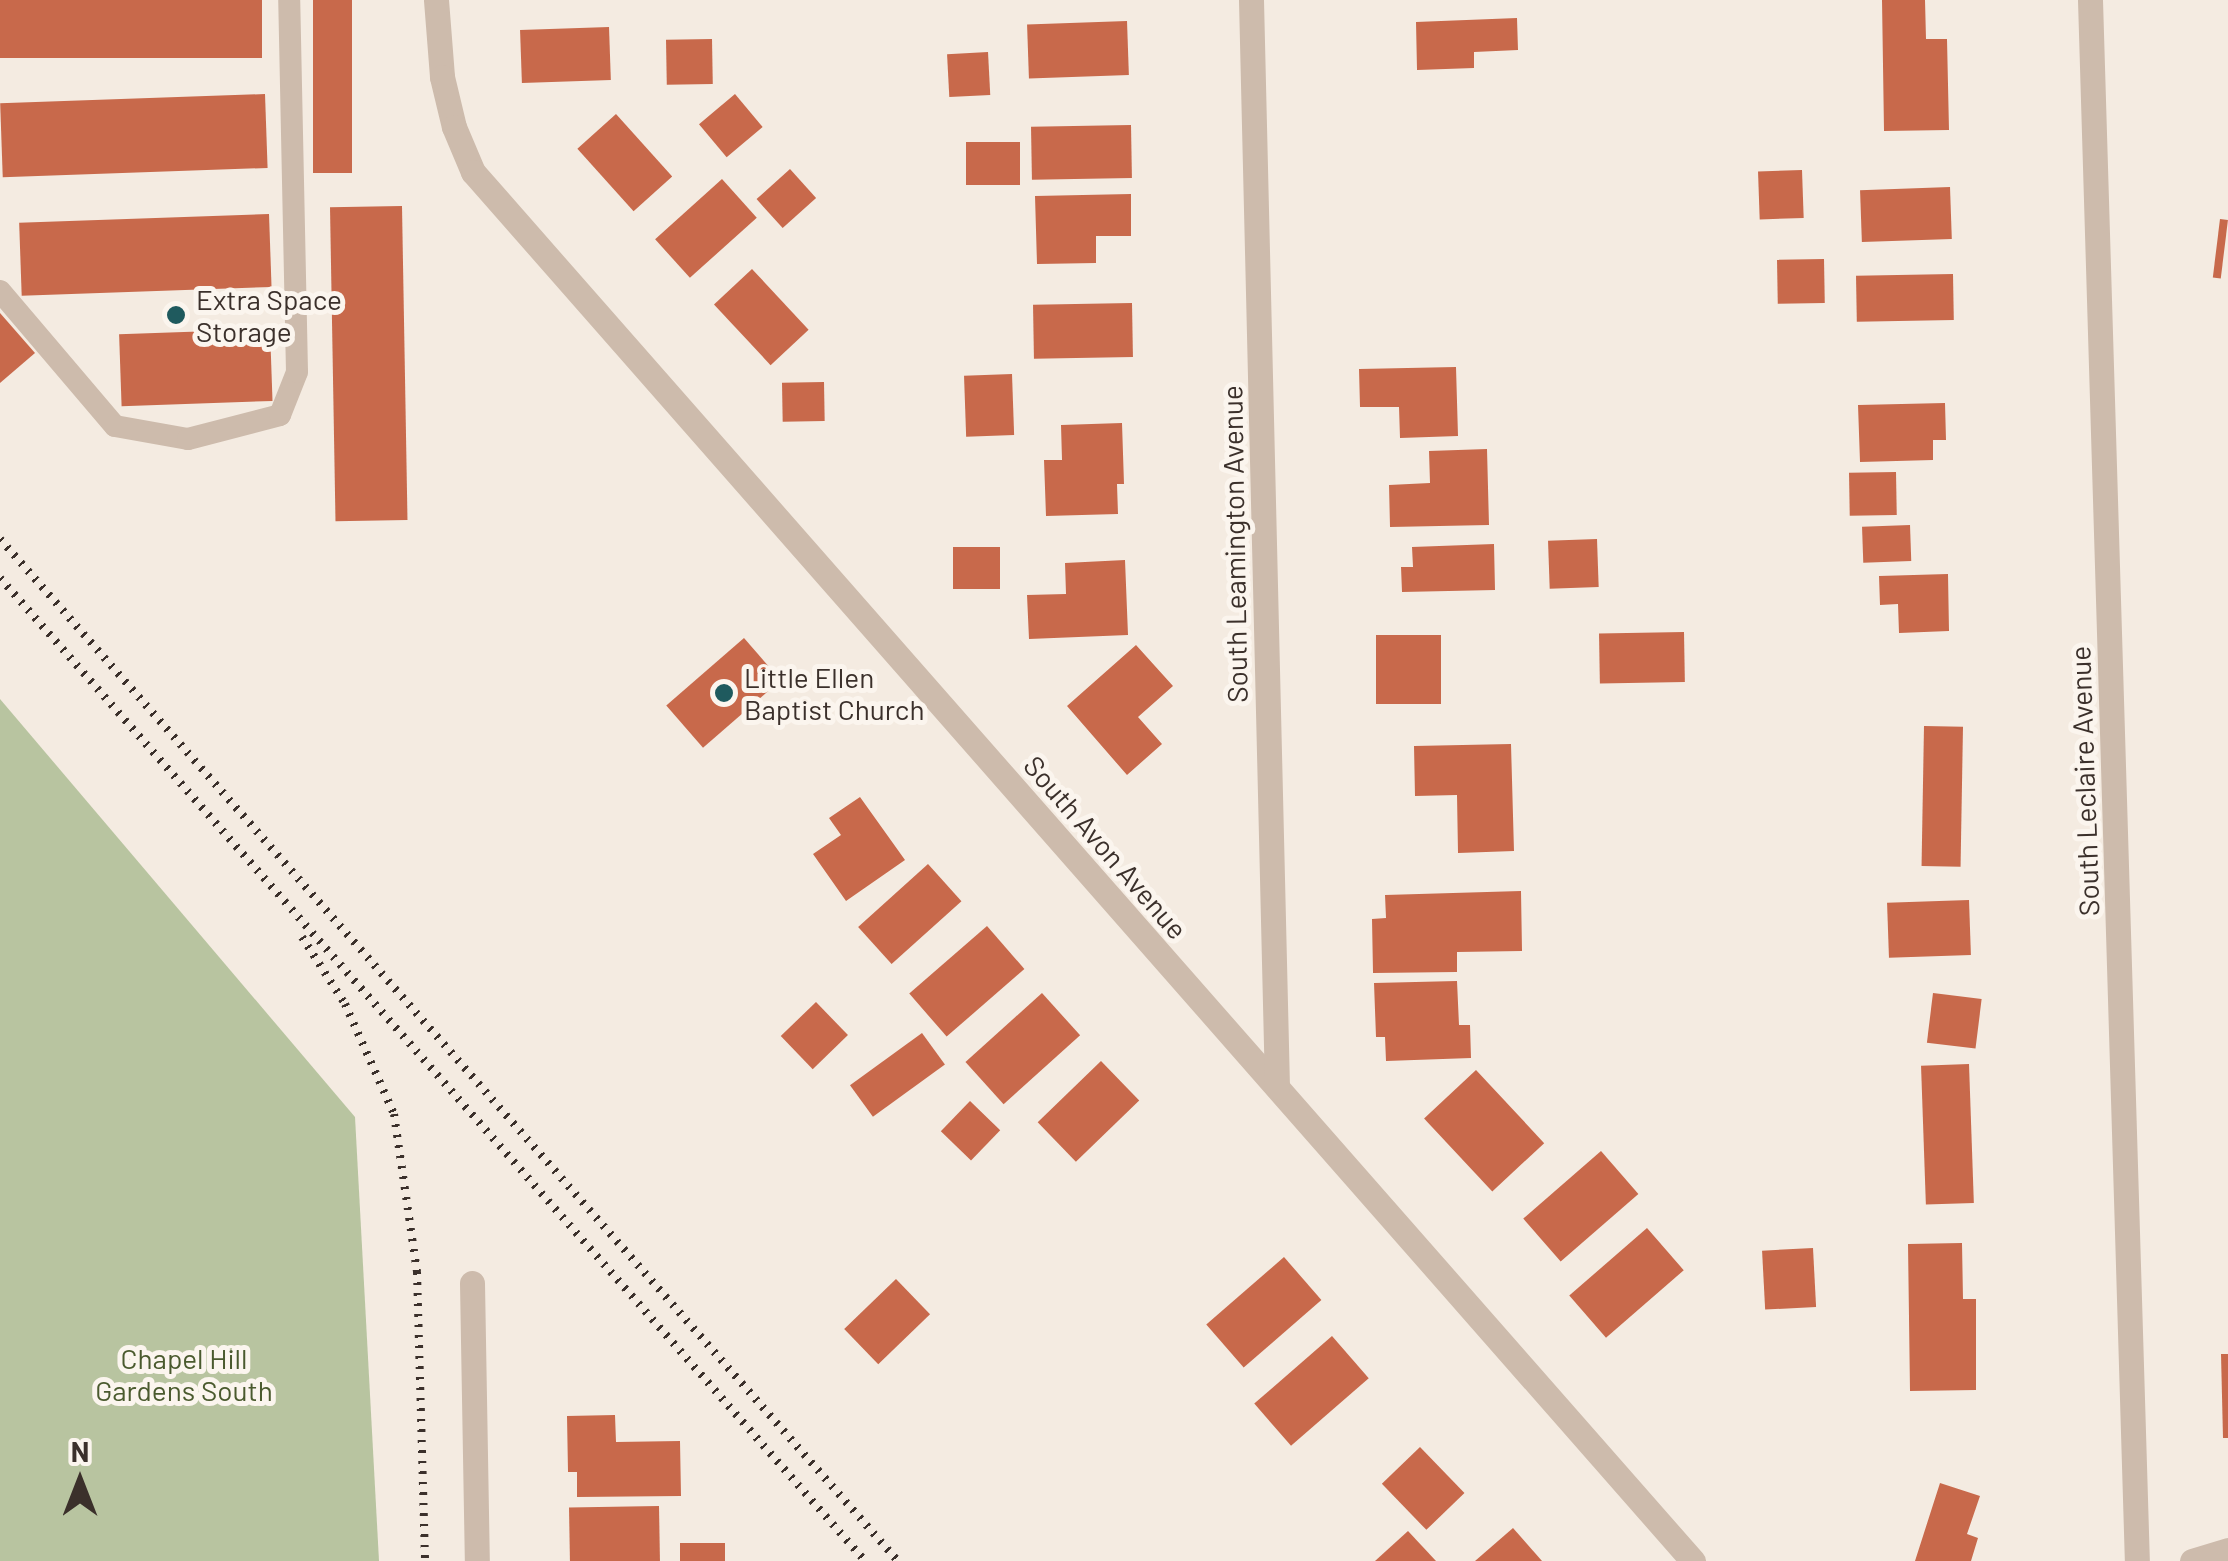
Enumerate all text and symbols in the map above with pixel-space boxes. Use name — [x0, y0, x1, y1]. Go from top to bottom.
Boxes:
place label: Extra Space Storage — [196, 282, 342, 348]
marker: Extra Space Storage — [165, 304, 187, 326]
street label: South Leamington Avenue — [1214, 385, 1254, 703]
street label: South Leclaire Avenue — [2062, 645, 2106, 917]
place label: Little Ellen Baptist Church — [744, 660, 925, 726]
marker: Little Ellen Baptist Church — [713, 682, 735, 704]
street label: South Avon Avenue — [1017, 749, 1195, 945]
park label: Chapel Hill Gardens South — [95, 1341, 273, 1407]
north arrow — [30, 1431, 130, 1531]
text: N — [71, 1434, 89, 1468]

